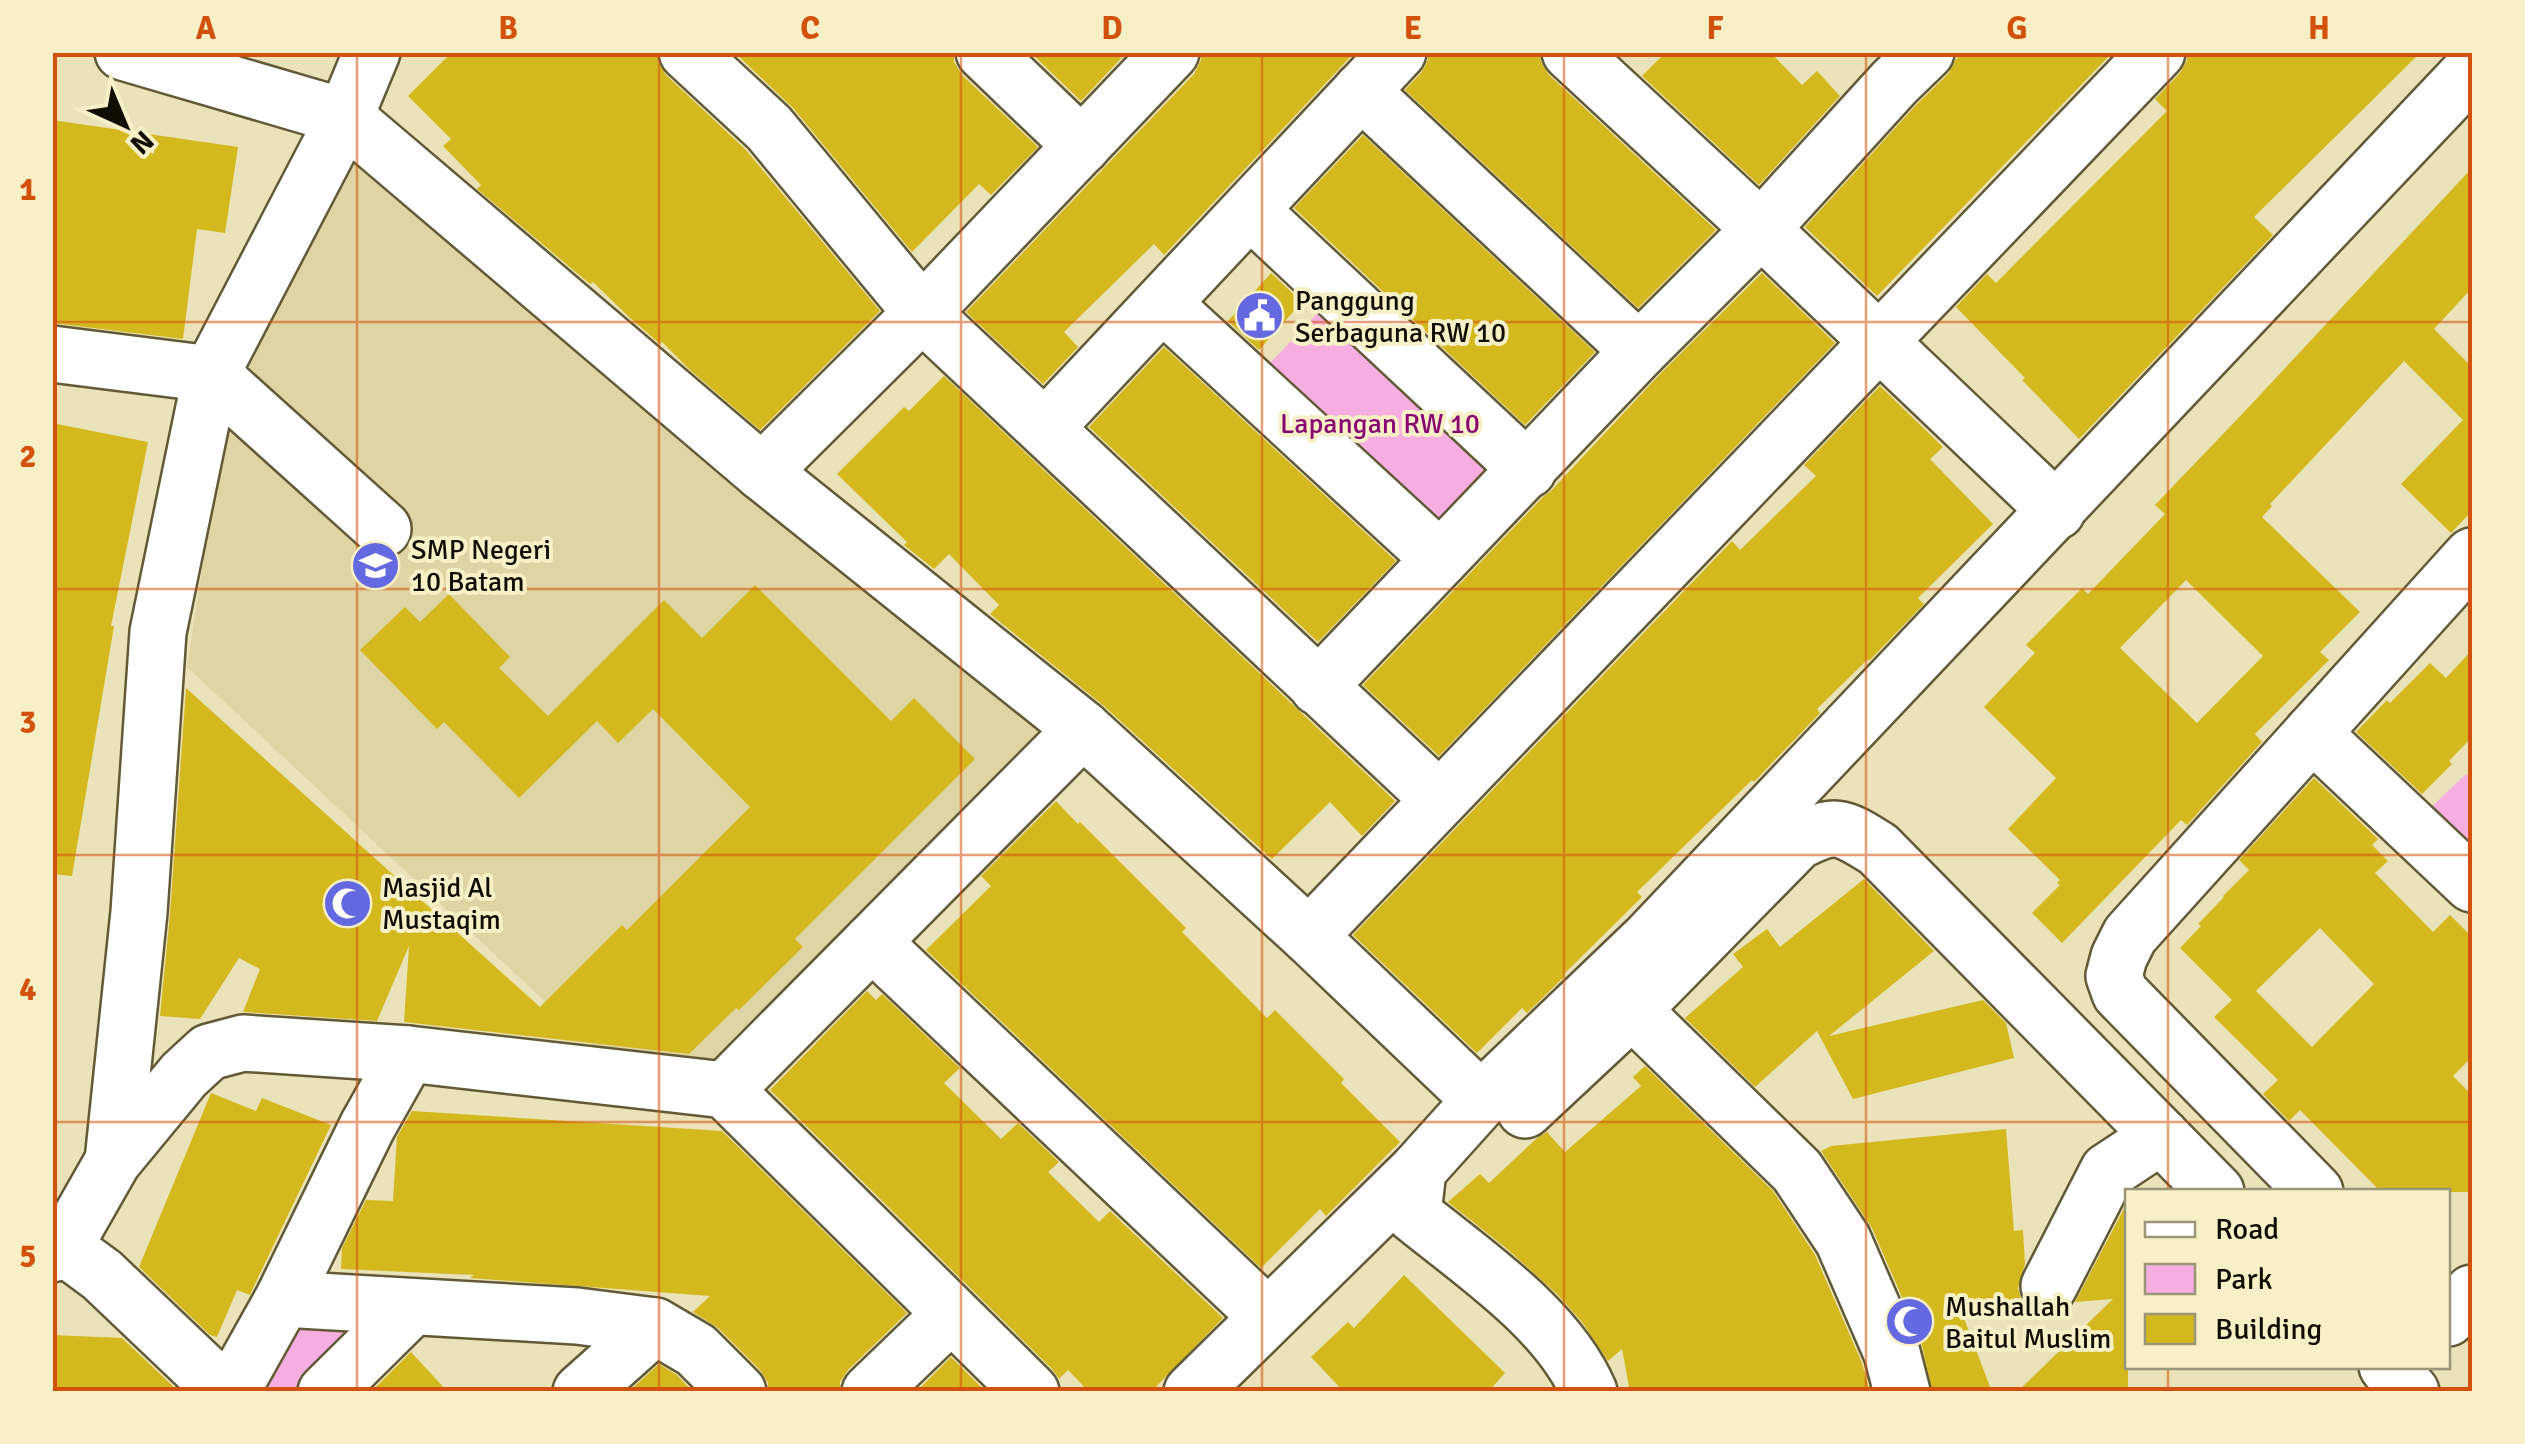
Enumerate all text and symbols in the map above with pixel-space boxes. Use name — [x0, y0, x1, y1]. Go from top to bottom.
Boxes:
text: A — [196, 9, 217, 48]
text: B — [498, 9, 518, 48]
text: C — [800, 9, 820, 48]
text: D — [1101, 9, 1123, 48]
text: E — [1404, 9, 1422, 48]
text: F — [1706, 9, 1724, 48]
text: G — [2007, 9, 2027, 48]
text: H — [2308, 9, 2330, 48]
north arrow — [75, 75, 175, 175]
text: N — [123, 123, 160, 161]
text: 1 — [19, 170, 37, 209]
place label: Panggung Serbaguna RW 10 — [1295, 284, 1506, 350]
public building icon: Panggung Serbaguna RW 10 — [1234, 290, 1286, 342]
park label: Lapangan RW 10 — [1280, 407, 1480, 441]
text: 2 — [19, 437, 37, 476]
place label: SMP Negeri 10 Batam — [411, 533, 551, 599]
school or university icon: SMP Negeri 10 Batam — [350, 539, 402, 591]
text: 3 — [19, 703, 37, 742]
place label: Masjid Al Mustaqim — [382, 871, 501, 937]
mosque icon: Masjid Al Mustaqim — [321, 877, 373, 929]
text: 4 — [19, 970, 37, 1009]
legend — [2125, 1189, 2450, 1369]
text: Road — [2215, 1211, 2279, 1248]
text: 5 — [19, 1237, 37, 1276]
text: Park — [2215, 1261, 2273, 1298]
place label: Mushallah Baitul Muslim — [1945, 1290, 2111, 1356]
mosque icon: Mushallah Baitul Muslim — [1884, 1296, 1936, 1348]
text: Building — [2215, 1311, 2322, 1348]

